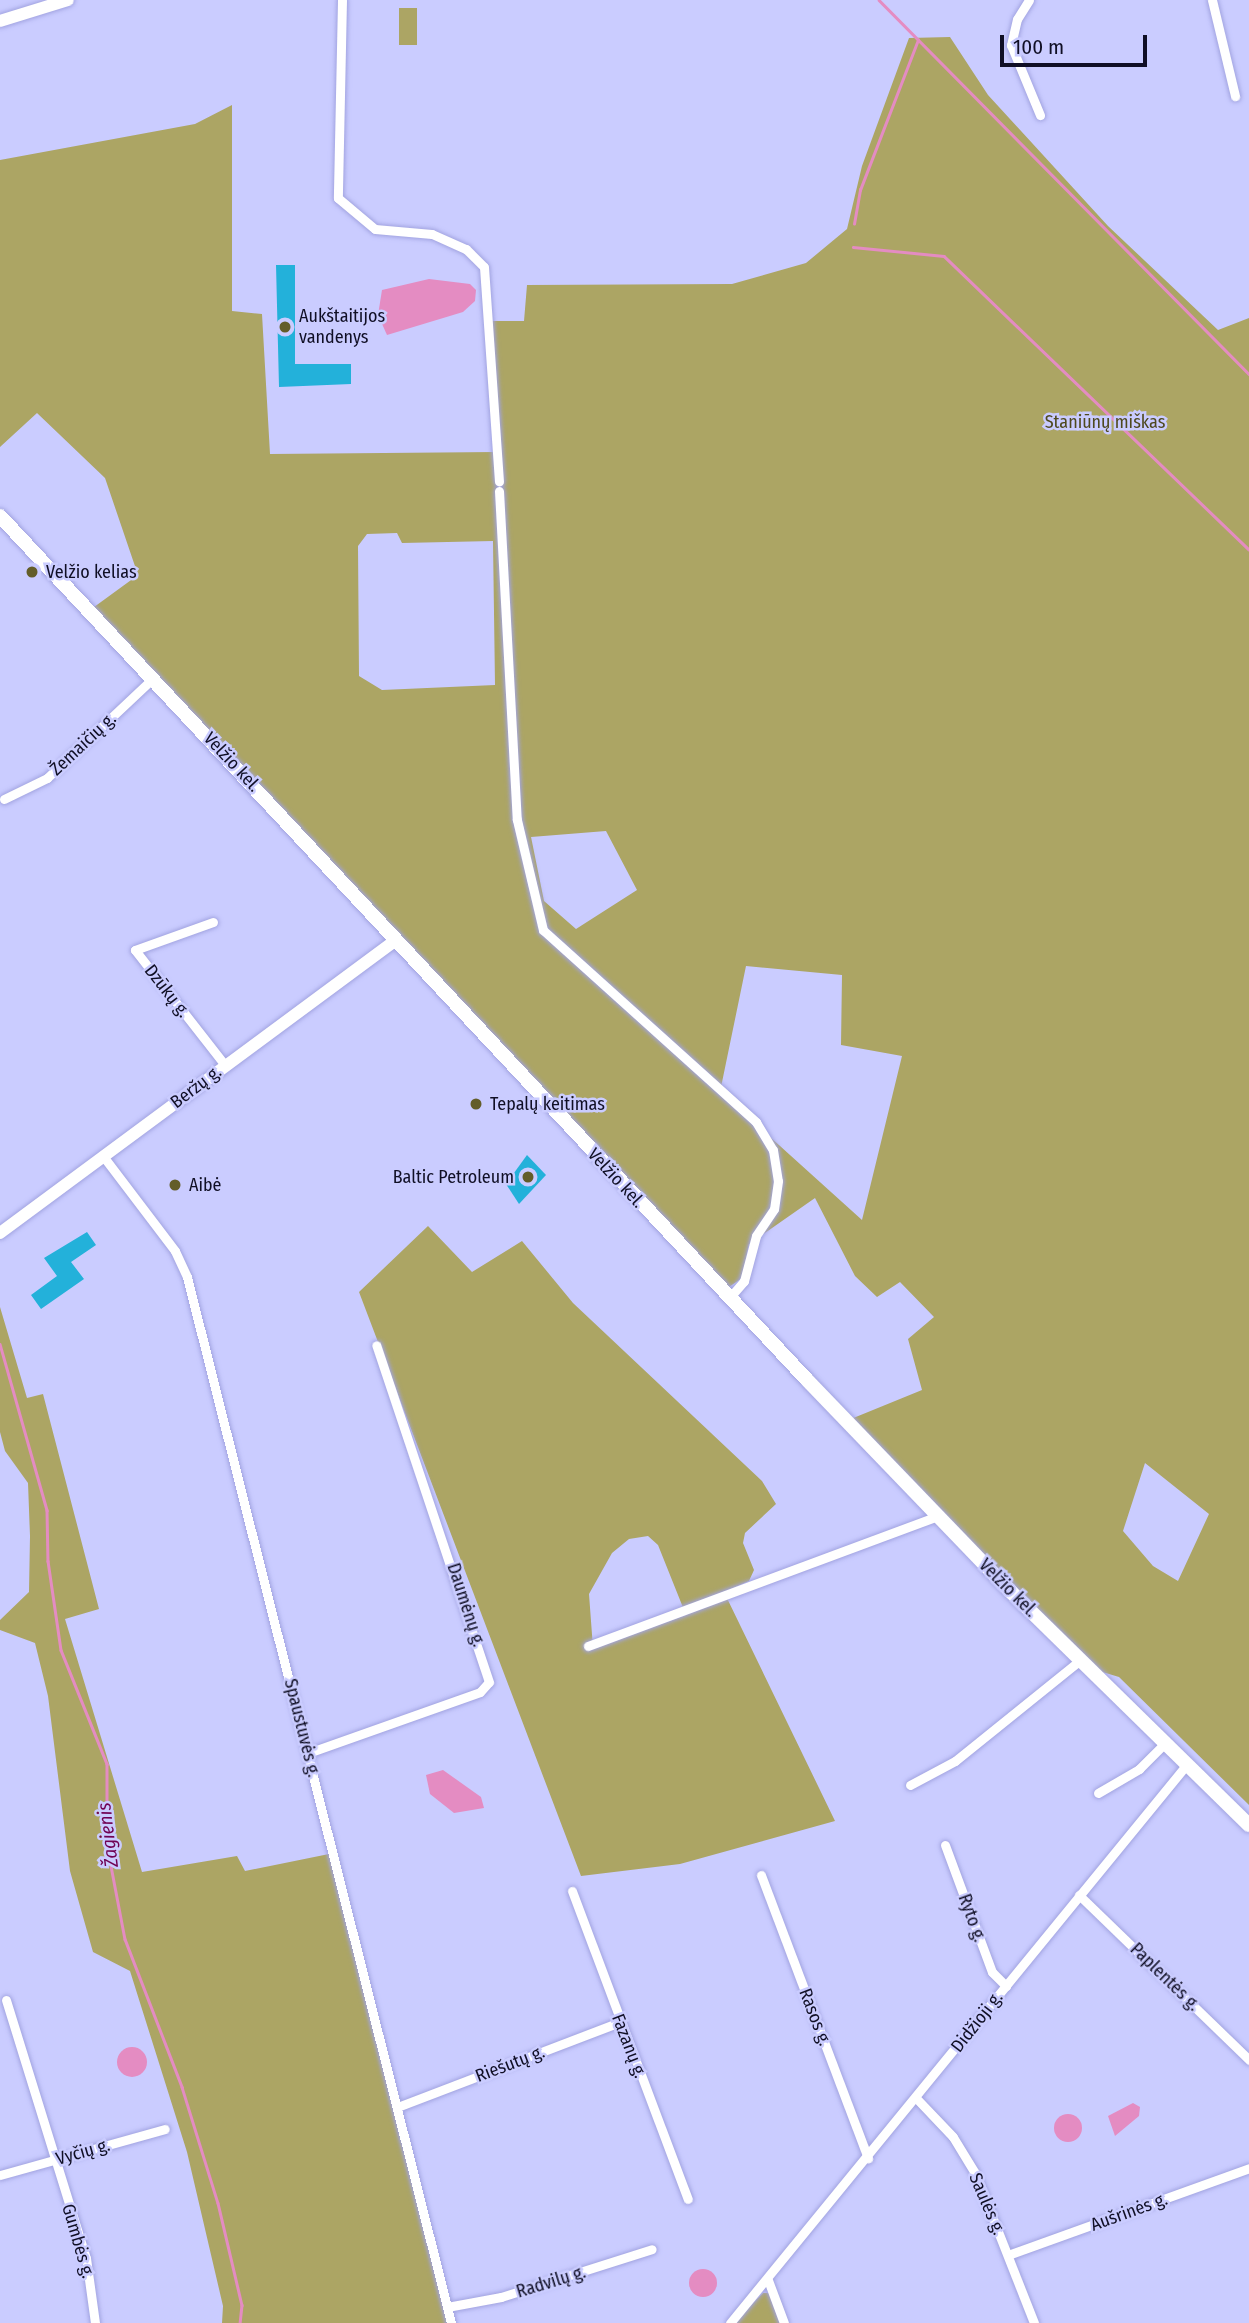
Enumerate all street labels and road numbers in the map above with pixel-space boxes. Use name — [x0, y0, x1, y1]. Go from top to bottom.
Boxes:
street label: Žemaičių g. — [46, 708, 120, 780]
street label: Velžio kel. — [199, 728, 265, 796]
street label: Dzūkų g. — [140, 960, 194, 1022]
street label: Beržų g. — [166, 1061, 226, 1113]
street label: Velžio kel. — [583, 1144, 649, 1212]
street label: Velžio kel. — [974, 1554, 1042, 1622]
street label: Daumėnų g. — [442, 1560, 490, 1650]
street label: Spaustuvės g. — [279, 1677, 325, 1779]
street label: Ryto g. — [953, 1891, 991, 1945]
street label: Paplentės g. — [1126, 1938, 1204, 2016]
street label: Rasos g. — [794, 1985, 836, 2049]
street label: Didžioji g. — [947, 1987, 1007, 2057]
street label: Fazanų g. — [607, 2011, 651, 2081]
street label: Riešutų g. — [472, 2041, 548, 2087]
street label: Vyčių g. — [54, 2134, 112, 2170]
street label: Saulės g. — [964, 2170, 1010, 2238]
street label: Aušrinės g. — [1088, 2188, 1170, 2236]
street label: Gumbės g. — [57, 2201, 99, 2281]
street label: Radvilų g. — [514, 2261, 588, 2303]

